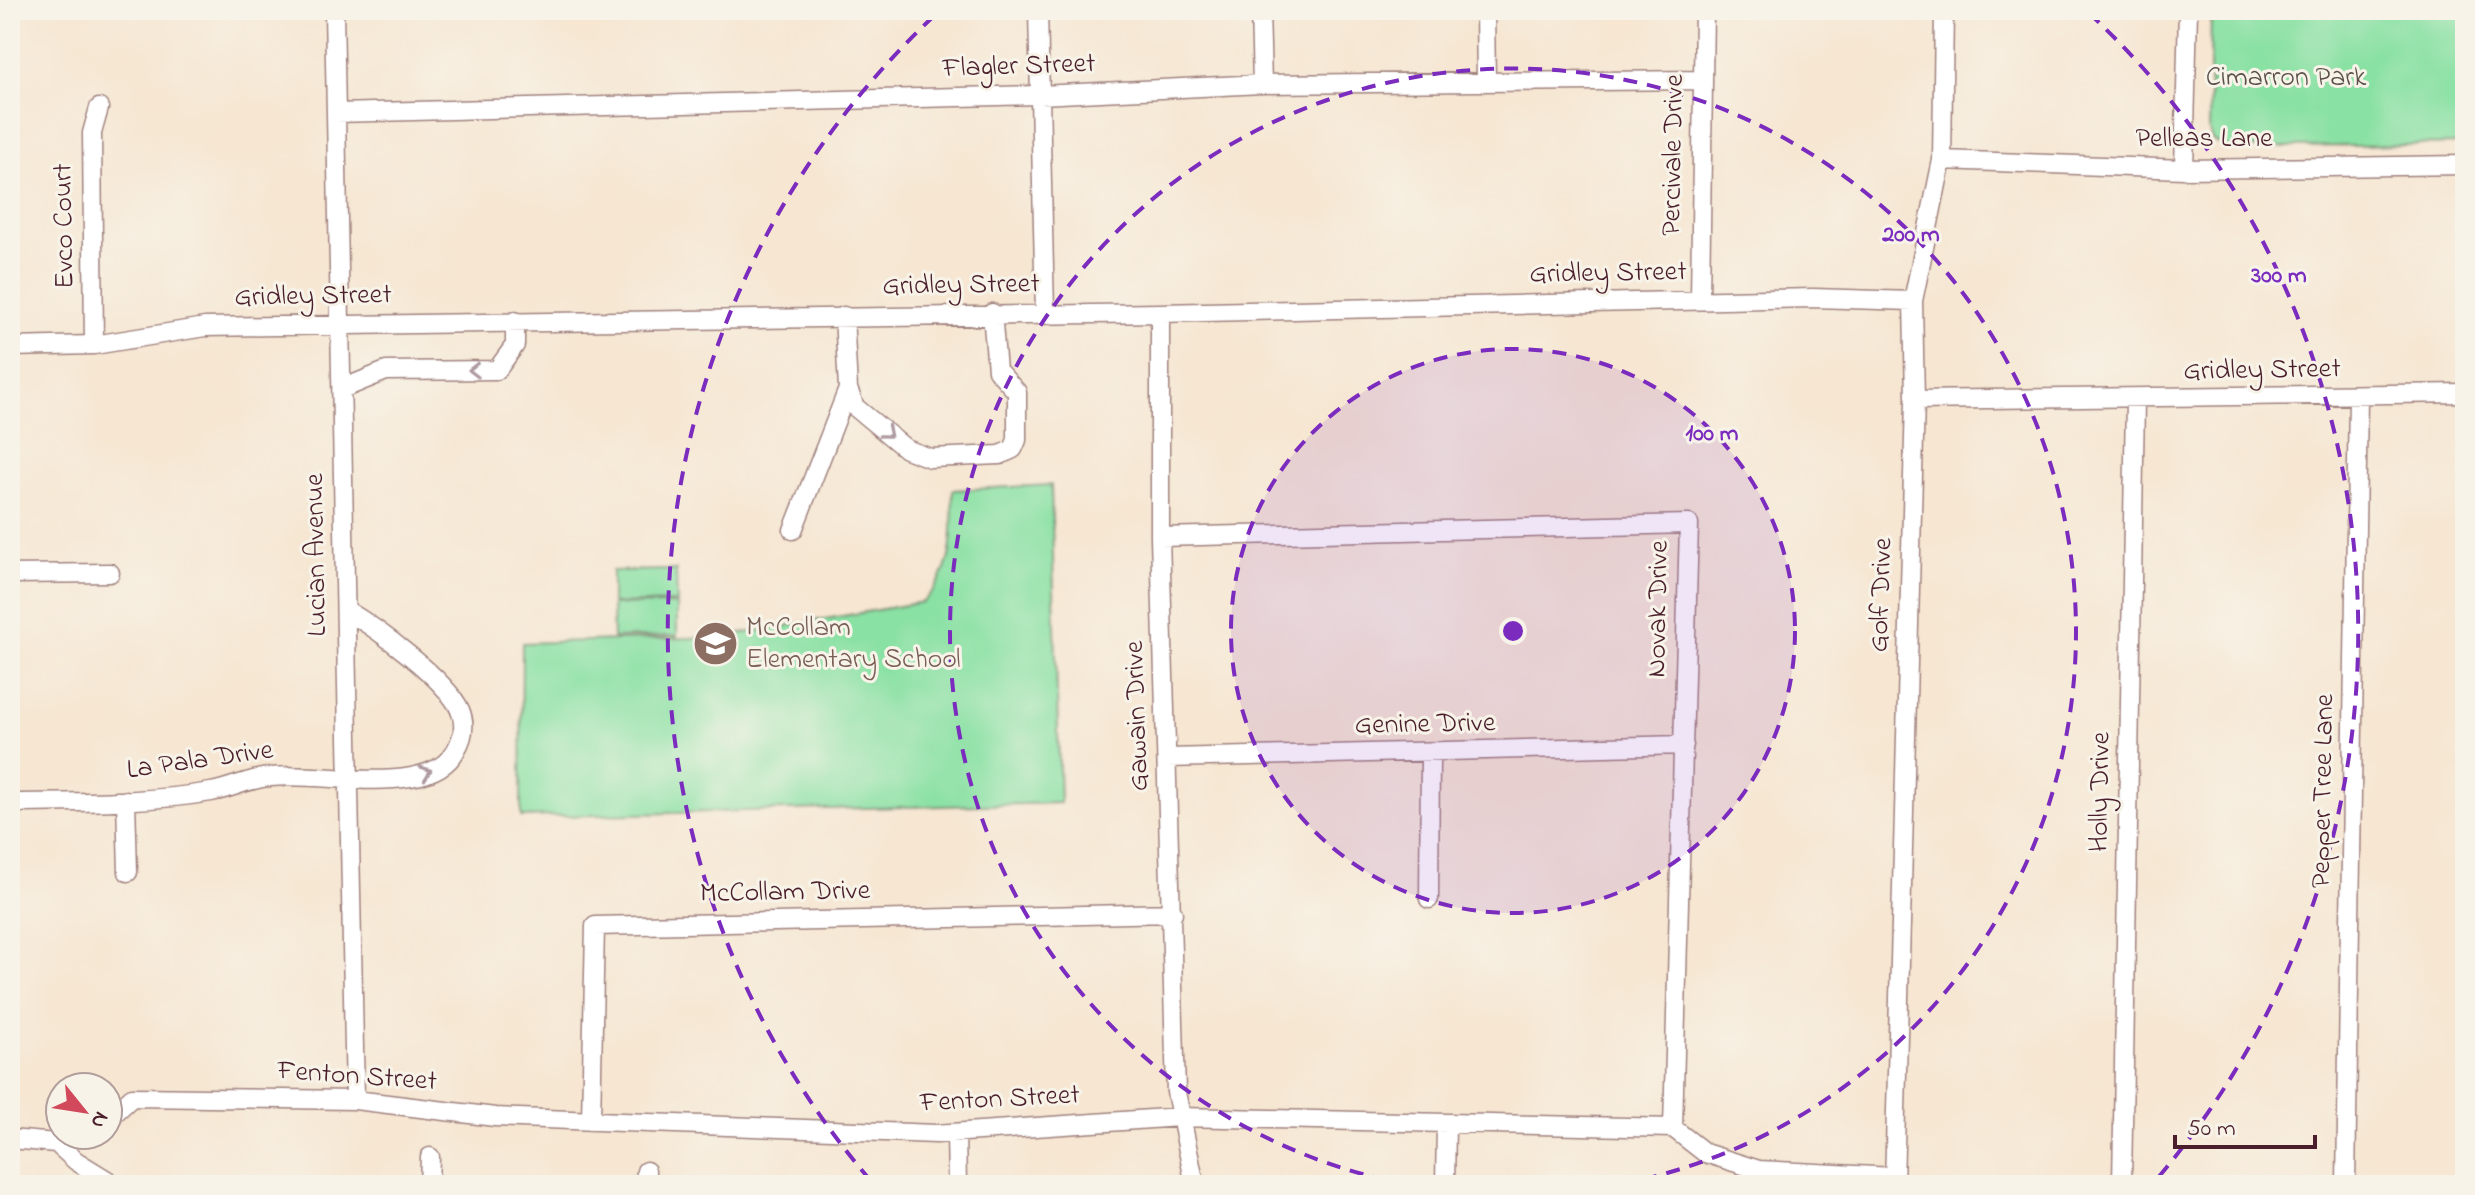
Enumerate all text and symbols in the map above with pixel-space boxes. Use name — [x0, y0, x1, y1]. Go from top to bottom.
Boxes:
street label: Flagler Street — [941, 44, 1096, 90]
park label: Cimarron Park — [2206, 58, 2367, 99]
street label: Percivale Drive — [1652, 73, 1696, 236]
street label: Pelleas Lane — [2135, 119, 2273, 160]
street label: Evco Court — [43, 163, 87, 289]
text: 200 m — [1881, 218, 1940, 253]
street label: Gridley Street — [1529, 252, 1687, 296]
text: 300 m — [2250, 259, 2307, 294]
street label: Gridley Street — [882, 264, 1040, 308]
street label: Gridley Street — [234, 275, 392, 319]
street label: Gridley Street — [2183, 349, 2341, 393]
one-way arrow — [467, 361, 480, 379]
text: 100 m — [1686, 417, 1739, 452]
one-way arrow — [878, 424, 893, 438]
street label: Lucian Avenue — [295, 473, 339, 637]
street label: Golf Drive — [1860, 537, 1905, 653]
street label: Novak Drive — [1637, 540, 1681, 678]
place label: McCollam Elementary School — [746, 608, 961, 681]
centre of rings — [1499, 617, 1527, 645]
school or university icon: McCollam Elementary School — [691, 620, 739, 668]
street label: Gawain Drive — [1115, 640, 1161, 792]
street label: Pepper Tree Lane — [2302, 693, 2346, 889]
street label: Genine Drive — [1354, 703, 1496, 747]
street label: La Pala Drive — [124, 730, 276, 792]
street label: Holly Drive — [2079, 731, 2123, 853]
one-way arrow — [418, 766, 432, 782]
street label: McCollam Drive — [700, 871, 871, 915]
street label: Fenton Street — [275, 1051, 438, 1103]
north arrow — [44, 1071, 124, 1151]
street label: Fenton Street — [918, 1075, 1081, 1125]
scale bar — [2175, 1099, 2315, 1149]
text: N — [81, 1105, 116, 1134]
text: 50 m — [2187, 1112, 2236, 1147]

